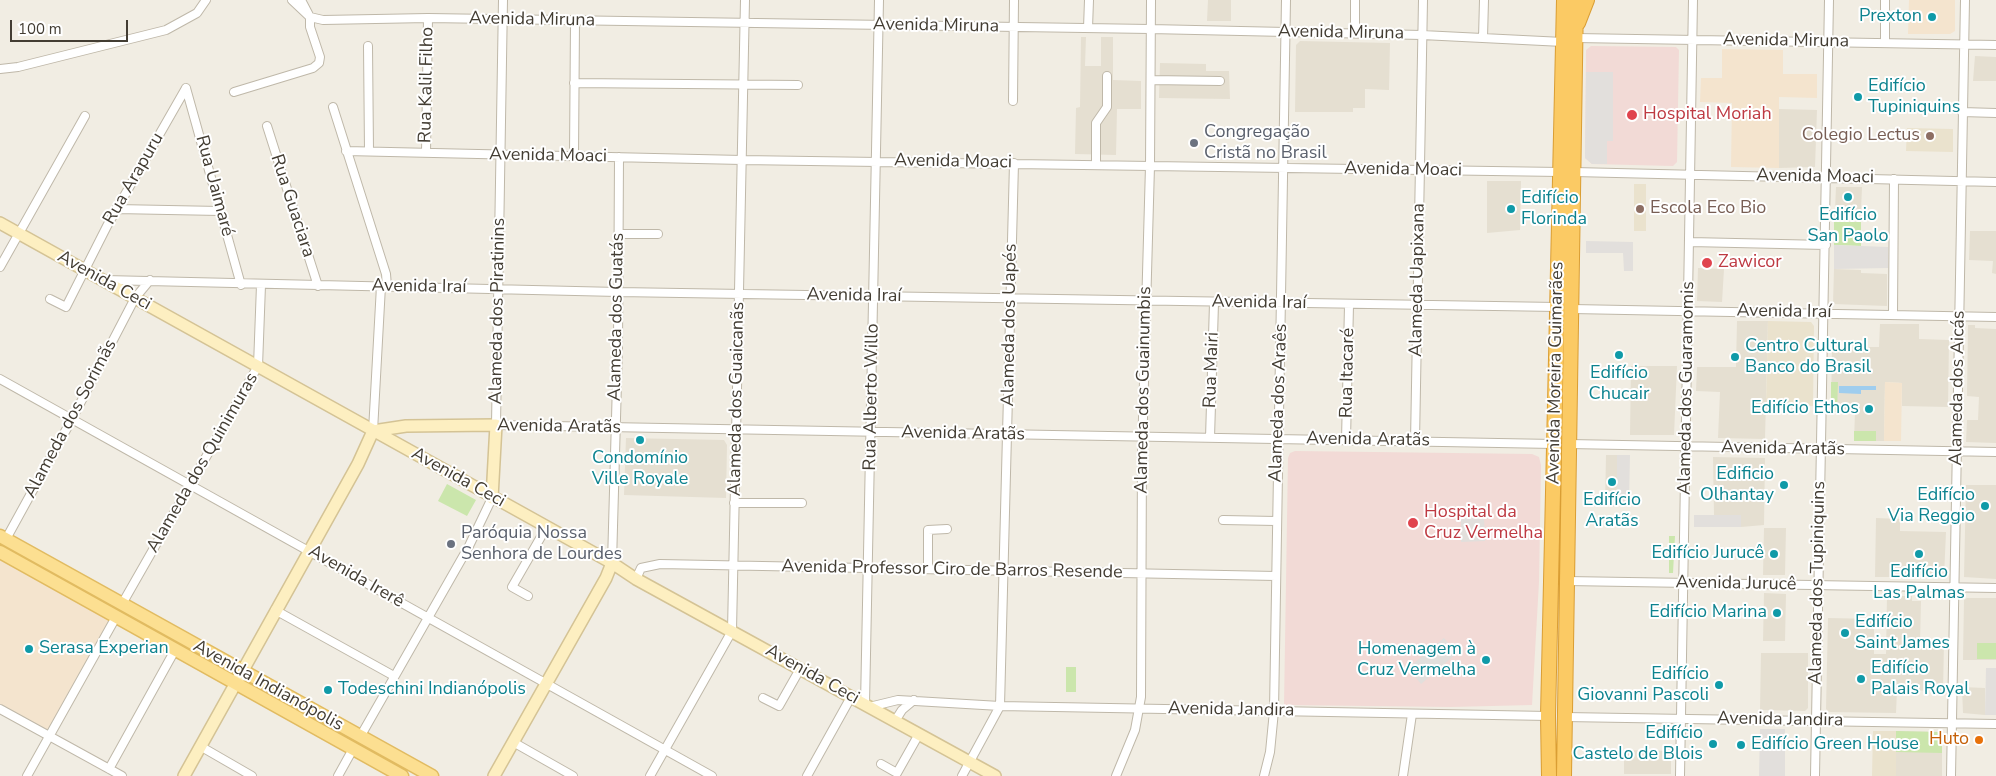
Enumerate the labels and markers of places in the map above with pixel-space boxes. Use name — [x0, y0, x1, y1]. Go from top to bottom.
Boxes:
place label: Prexton — [1859, 6, 1922, 28]
marker: Prexton — [1926, 11, 1938, 23]
place label: Edifício Tupiniquins — [1868, 76, 1960, 118]
marker: Edifício Tupiniquins — [1852, 91, 1864, 103]
place label: Hospital Moriah — [1643, 104, 1772, 126]
marker: Hospital Moriah — [1625, 108, 1639, 122]
place label: Congregação Cristã no Brasil — [1204, 122, 1327, 164]
place label: Colegio Lectus — [1802, 125, 1920, 147]
marker: Colegio Lectus — [1924, 130, 1936, 142]
marker: Congregação Cristã no Brasil — [1188, 137, 1200, 149]
place label: Edifício Florinda — [1521, 188, 1587, 230]
marker: Edifício San Paolo — [1842, 191, 1854, 203]
place label: Escola Eco Bio — [1650, 198, 1766, 220]
marker: Edifício Florinda — [1505, 203, 1517, 215]
marker: Escola Eco Bio — [1634, 203, 1646, 215]
place label: Edifício San Paolo — [1807, 205, 1889, 248]
place label: Zawicor — [1718, 252, 1782, 274]
marker: Zawicor — [1700, 256, 1714, 270]
place label: Centro Cultural Banco do Brasil — [1745, 336, 1871, 378]
marker: Edifício Chucair — [1613, 349, 1625, 361]
marker: Centro Cultural Banco do Brasil — [1729, 351, 1741, 363]
place label: Edifício Chucair — [1589, 363, 1649, 406]
place label: Edifício Ethos — [1751, 398, 1859, 420]
marker: Edifício Ethos — [1863, 403, 1875, 415]
marker: Condomínio Ville Royale — [634, 434, 646, 446]
place label: Condomínio Ville Royale — [592, 448, 688, 490]
place label: Edificio Olhantay — [1700, 464, 1774, 506]
marker: Edifício Aratãs — [1606, 476, 1618, 488]
marker: Edificio Olhantay — [1778, 479, 1790, 491]
place label: Edifício Via Reggio — [1888, 485, 1975, 528]
place label: Edifício Aratãs — [1583, 490, 1641, 532]
marker: Edifício Via Reggio — [1979, 500, 1991, 512]
place label: Hospital da Cruz Vermelha — [1424, 502, 1543, 544]
marker: Hospital da Cruz Vermelha — [1406, 516, 1420, 530]
place label: Paróquia Nossa Senhora de Lourdes — [461, 523, 622, 566]
marker: Paróquia Nossa Senhora de Lourdes — [445, 538, 457, 550]
place label: Edifício Jurucê — [1651, 543, 1764, 565]
marker: Edifício Jurucê — [1768, 548, 1780, 560]
marker: Edifício Las Palmas — [1913, 548, 1925, 560]
place label: Edifício Las Palmas — [1873, 562, 1965, 604]
place label: Edifício Marina — [1649, 602, 1767, 624]
marker: Edifício Marina — [1771, 607, 1783, 619]
place label: Edifício Saint James — [1855, 612, 1950, 654]
marker: Edifício Saint James — [1839, 627, 1851, 639]
place label: Serasa Experian — [39, 638, 169, 660]
place label: Homenagem à Cruz Vermelha — [1357, 639, 1476, 682]
marker: Serasa Experian — [23, 643, 35, 655]
marker: Homenagem à Cruz Vermelha — [1480, 654, 1492, 666]
place label: Edifício Palais Royal — [1871, 658, 1969, 701]
place label: Edifício Giovanni Pascoli — [1577, 664, 1709, 706]
marker: Edifício Palais Royal — [1855, 673, 1867, 685]
place label: Todeschini Indianópolis — [338, 679, 526, 701]
marker: Edifício Giovanni Pascoli — [1713, 679, 1725, 691]
marker: Todeschini Indianópolis — [322, 684, 334, 696]
place label: Edifício Castelo de Blois — [1572, 723, 1703, 766]
place label: Huto — [1929, 729, 1969, 751]
place label: Edifício Green House — [1751, 734, 1919, 756]
marker: Huto — [1973, 734, 1985, 746]
marker: Edifício Castelo de Blois — [1707, 738, 1719, 750]
marker: Edifício Green House — [1735, 739, 1747, 751]

